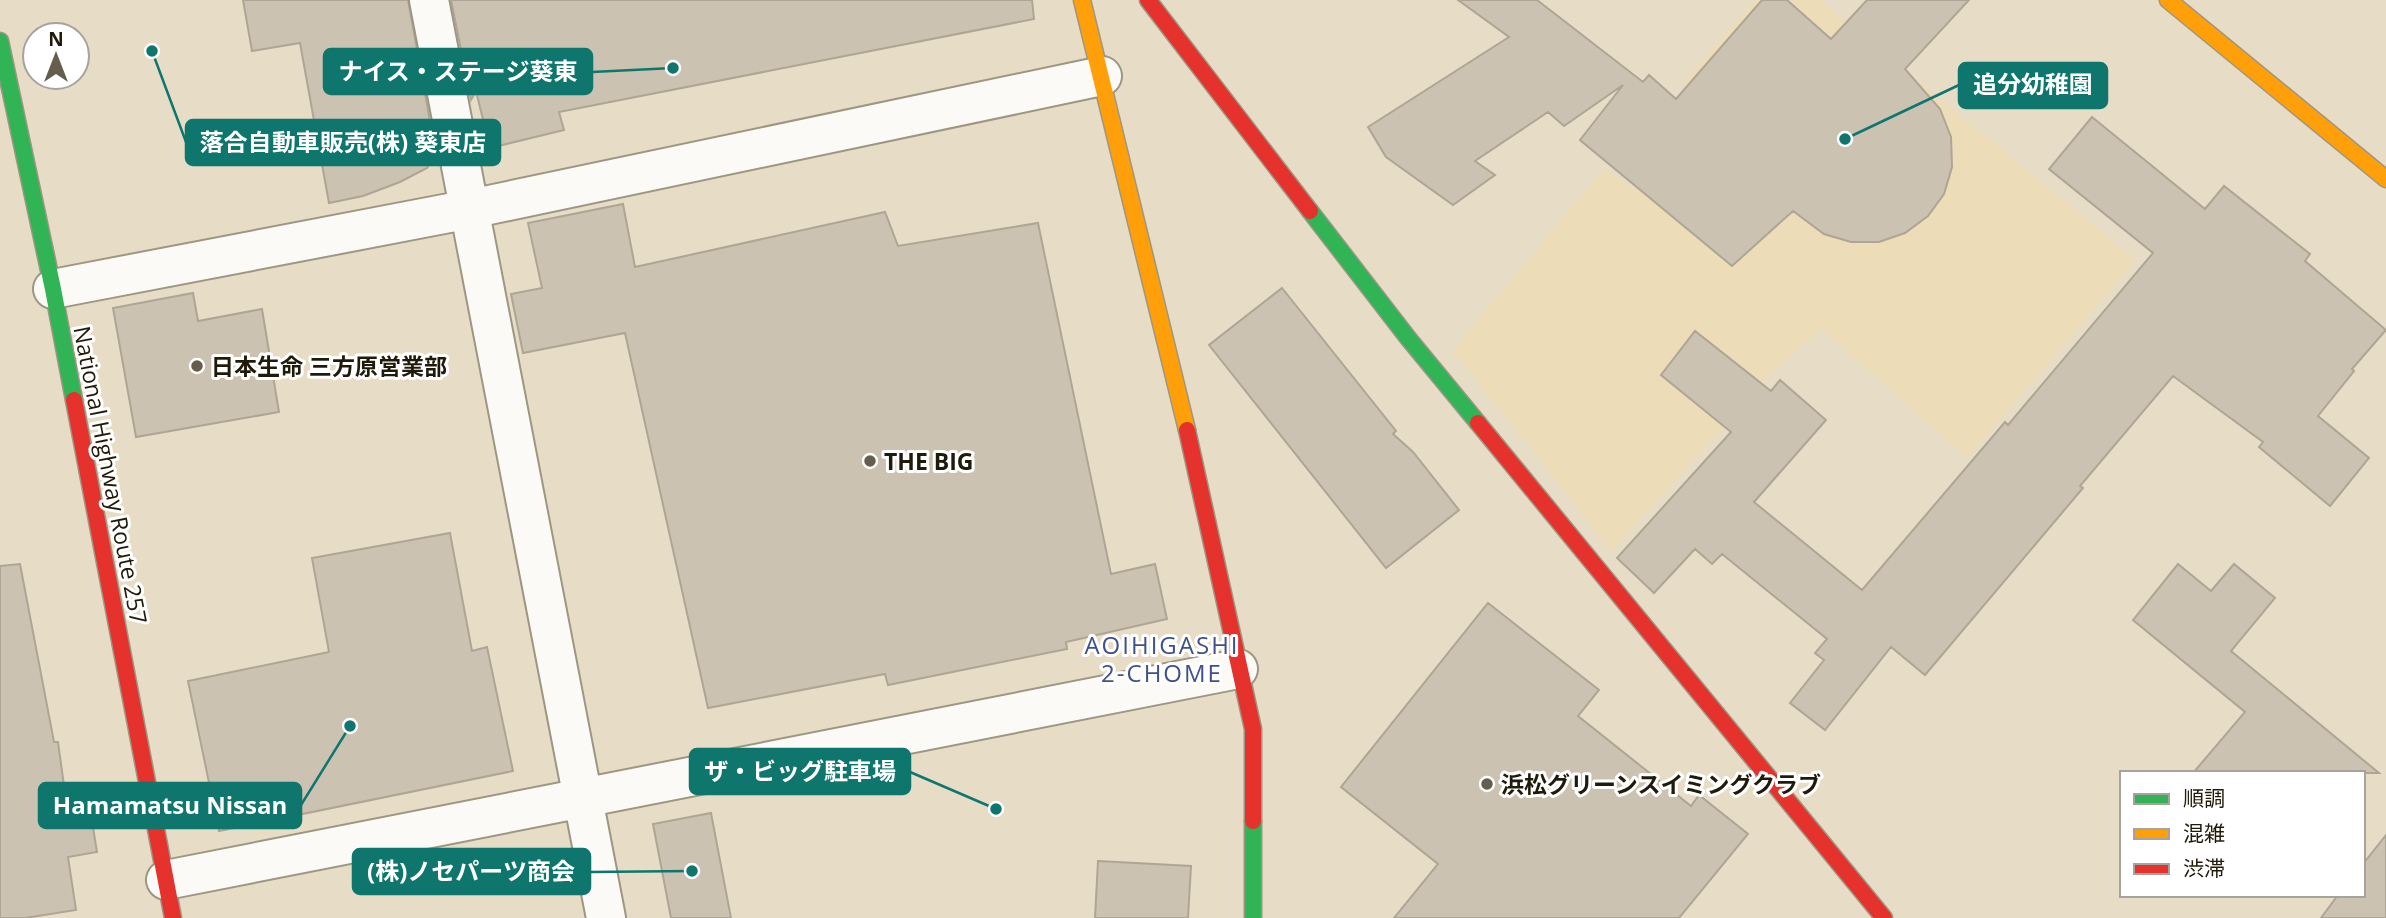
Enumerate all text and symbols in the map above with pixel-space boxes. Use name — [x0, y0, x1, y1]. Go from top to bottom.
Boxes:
north arrow — [21, 21, 91, 91]
text: N — [48, 26, 64, 52]
callout: ナイス・ステージ葵東 — [324, 49, 592, 94]
text: ナイス・ステージ葵東 — [339, 54, 577, 87]
callout: 追分幼稚園 — [1959, 63, 2107, 108]
text: 追分幼稚園 — [1973, 67, 2093, 100]
callout: 落合自動車販売(株) 葵東店 — [186, 120, 500, 165]
text: 落合自動車販売(株) 葵東店 — [200, 125, 486, 158]
street label: National Highway Route 257 — [66, 323, 156, 627]
place label: 日本生命 三方原営業部 — [211, 350, 447, 382]
marker: 日本生命 三方原営業部 — [189, 358, 205, 374]
place label: THE BIG — [884, 445, 974, 477]
marker: THE BIG — [862, 453, 878, 469]
district label: AOIHIGASHI 2-CHOME — [1084, 628, 1240, 689]
callout: ザ・ビッグ駐車場 — [690, 749, 910, 794]
text: ザ・ビッグ駐車場 — [704, 754, 896, 787]
place label: 浜松グリーンスイミングクラブ — [1501, 768, 1821, 800]
legend — [2120, 771, 2365, 897]
marker: 浜松グリーンスイミングクラブ — [1479, 776, 1495, 792]
callout: Hamamatsu Nissan — [39, 783, 301, 828]
text: 順調 — [2183, 784, 2225, 812]
text: Hamamatsu Nissan — [53, 788, 287, 821]
text: 混雑 — [2183, 819, 2225, 847]
callout: (株)ノセパーツ商会 — [353, 849, 590, 894]
text: (株)ノセパーツ商会 — [367, 854, 575, 887]
text: 渋滞 — [2183, 854, 2225, 882]

